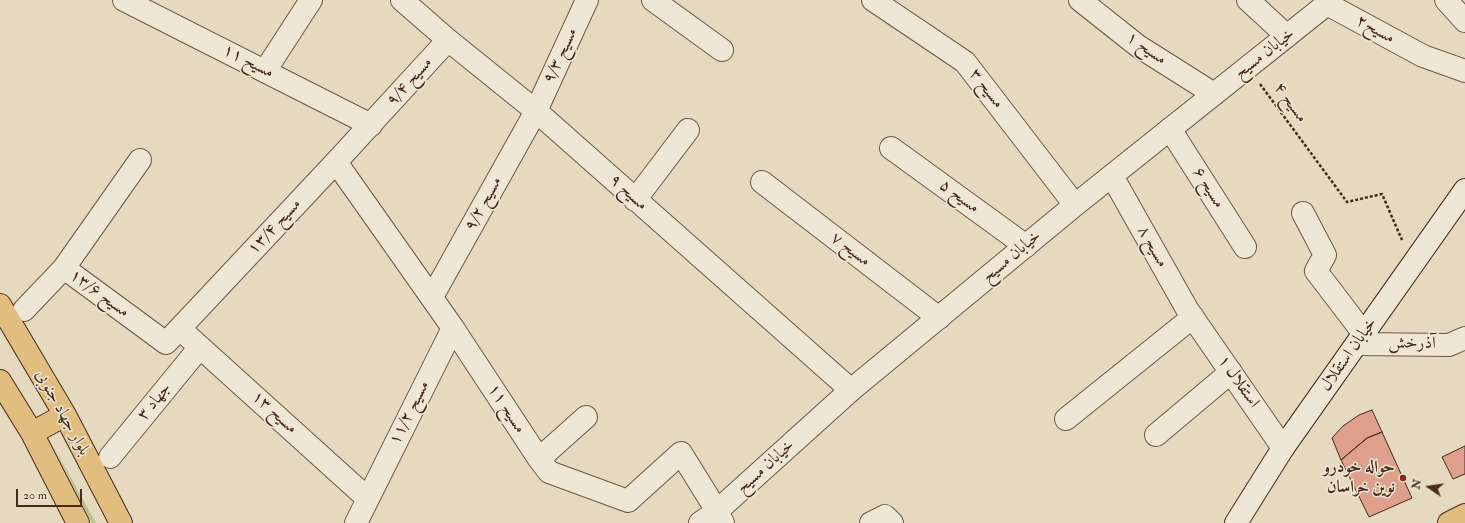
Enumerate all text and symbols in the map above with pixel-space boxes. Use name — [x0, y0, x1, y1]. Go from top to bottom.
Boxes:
street label: مسیح۲ — [1352, 11, 1398, 49]
street label: خیابان مسیح — [1231, 24, 1299, 84]
street label: مسیح ۹/۳ — [539, 25, 583, 87]
street label: مسیح ۱ — [1122, 28, 1170, 70]
street label: مسیح ۱۱ — [219, 40, 277, 84]
street label: مسیح ۹/۴ — [383, 53, 437, 111]
street label: مسیح ۳ — [964, 65, 1008, 113]
street label: مسیح ۴ — [1269, 79, 1311, 127]
street label: مسیح ۶ — [1187, 164, 1229, 212]
street label: مسیح ۹ — [605, 170, 651, 216]
street label: مسیح ۹/۲ — [461, 173, 507, 235]
street label: مسیح ۵ — [935, 176, 983, 218]
street label: مسیح ۱۳/۴ — [244, 195, 306, 259]
street label: مسیح ۸ — [1132, 222, 1172, 272]
street label: خیابان مسیح — [978, 226, 1046, 288]
street label: مسیح ۷ — [826, 228, 874, 272]
street label: مسیح ۱۳/۶ — [65, 265, 133, 323]
street label: خیابان استقلال — [1316, 314, 1382, 396]
street label: آذرخش — [1388, 333, 1436, 355]
street label: استقلال ۱ — [1213, 352, 1263, 412]
street label: بلوار جهاد جنوبی — [30, 367, 94, 459]
street label: مسیح ۱۱/۲ — [385, 378, 435, 448]
street label: جهاد ۳ — [134, 379, 176, 425]
street label: مسیح ۱۱ — [483, 380, 529, 438]
street label: مسیح ۱۳ — [247, 387, 301, 439]
street label: خیابان مسیح — [733, 436, 799, 498]
place label: حواله خودرو نوین خراسان — [1323, 458, 1395, 498]
north arrow — [1409, 467, 1449, 507]
marker: حواله خودرو نوین خراسان — [1398, 473, 1408, 483]
text: N — [1409, 478, 1424, 490]
scale bar — [18, 481, 84, 507]
text: 20 m — [23, 488, 47, 503]

